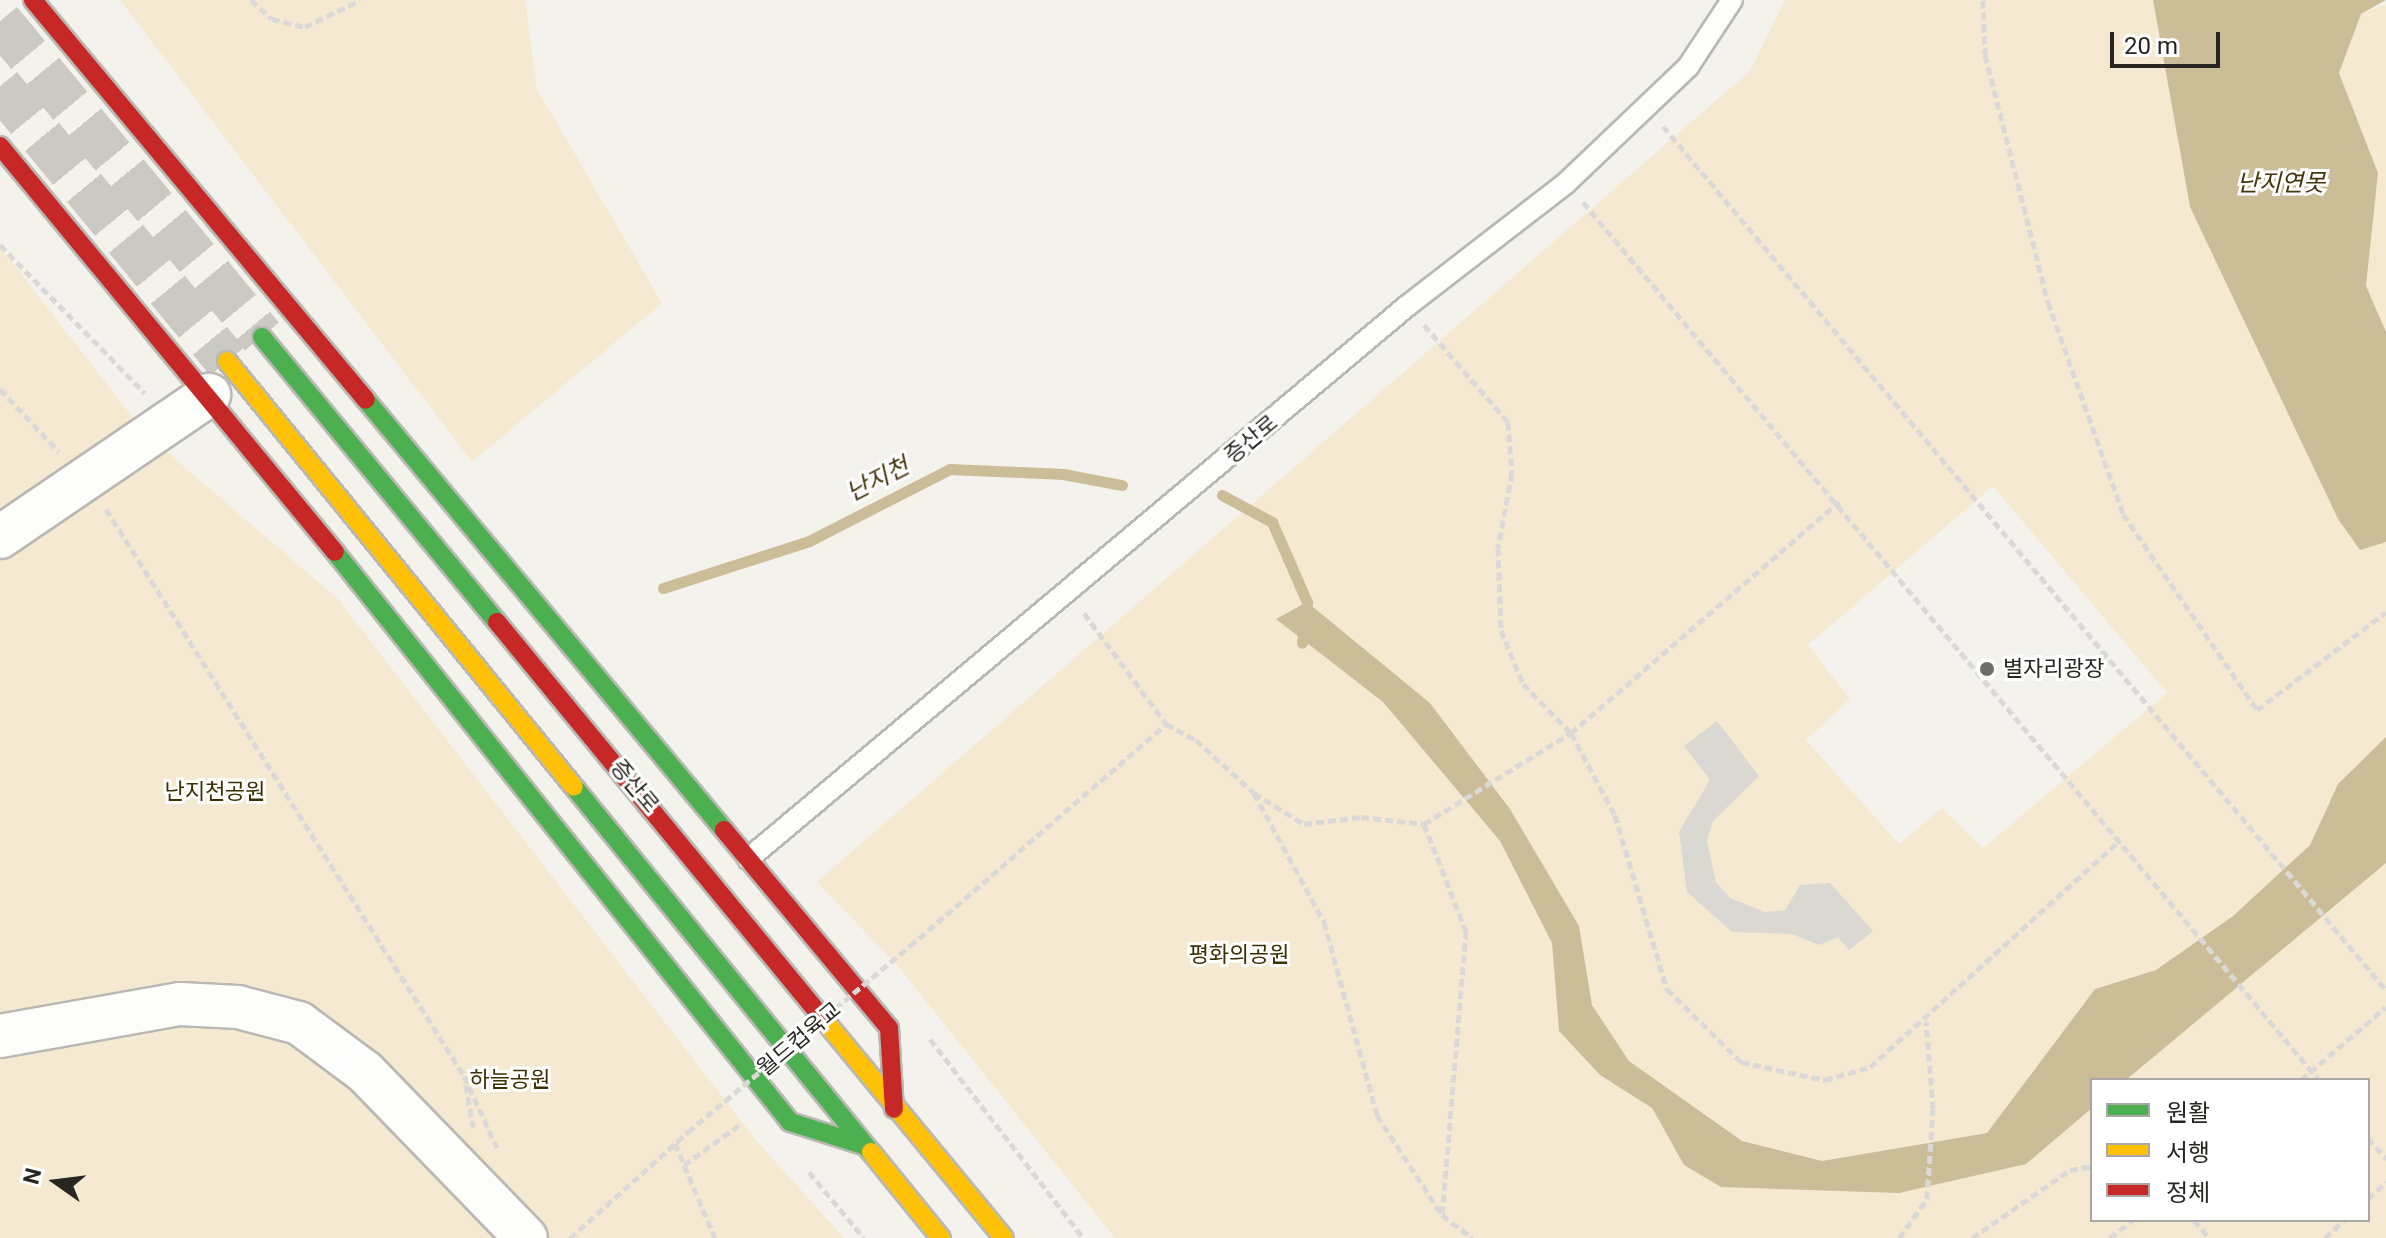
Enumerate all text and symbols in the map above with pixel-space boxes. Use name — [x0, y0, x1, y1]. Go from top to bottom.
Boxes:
scale bar — [2114, 16, 2224, 66]
text: 20 m — [2124, 32, 2178, 60]
water label: 난지연못 — [2237, 170, 2325, 198]
street label: 증산로 — [1219, 409, 1283, 469]
water label: 난지천 — [842, 452, 914, 508]
place label: 별자리광장 — [2003, 656, 2104, 682]
marker: 별자리광장 — [1978, 660, 1996, 678]
street label: 증산로 — [605, 754, 665, 818]
park label: 난지천공원 — [164, 779, 266, 805]
park label: 평화의공원 — [1188, 942, 1290, 968]
street label: 월드컵육교 — [752, 996, 846, 1082]
park label: 하늘공원 — [470, 1067, 550, 1093]
legend — [2090, 1078, 2370, 1222]
text: 원활 — [2166, 1099, 2210, 1127]
text: 서행 — [2166, 1139, 2210, 1167]
north arrow — [16, 1142, 96, 1222]
text: N — [18, 1166, 46, 1187]
text: 정체 — [2166, 1179, 2210, 1207]

